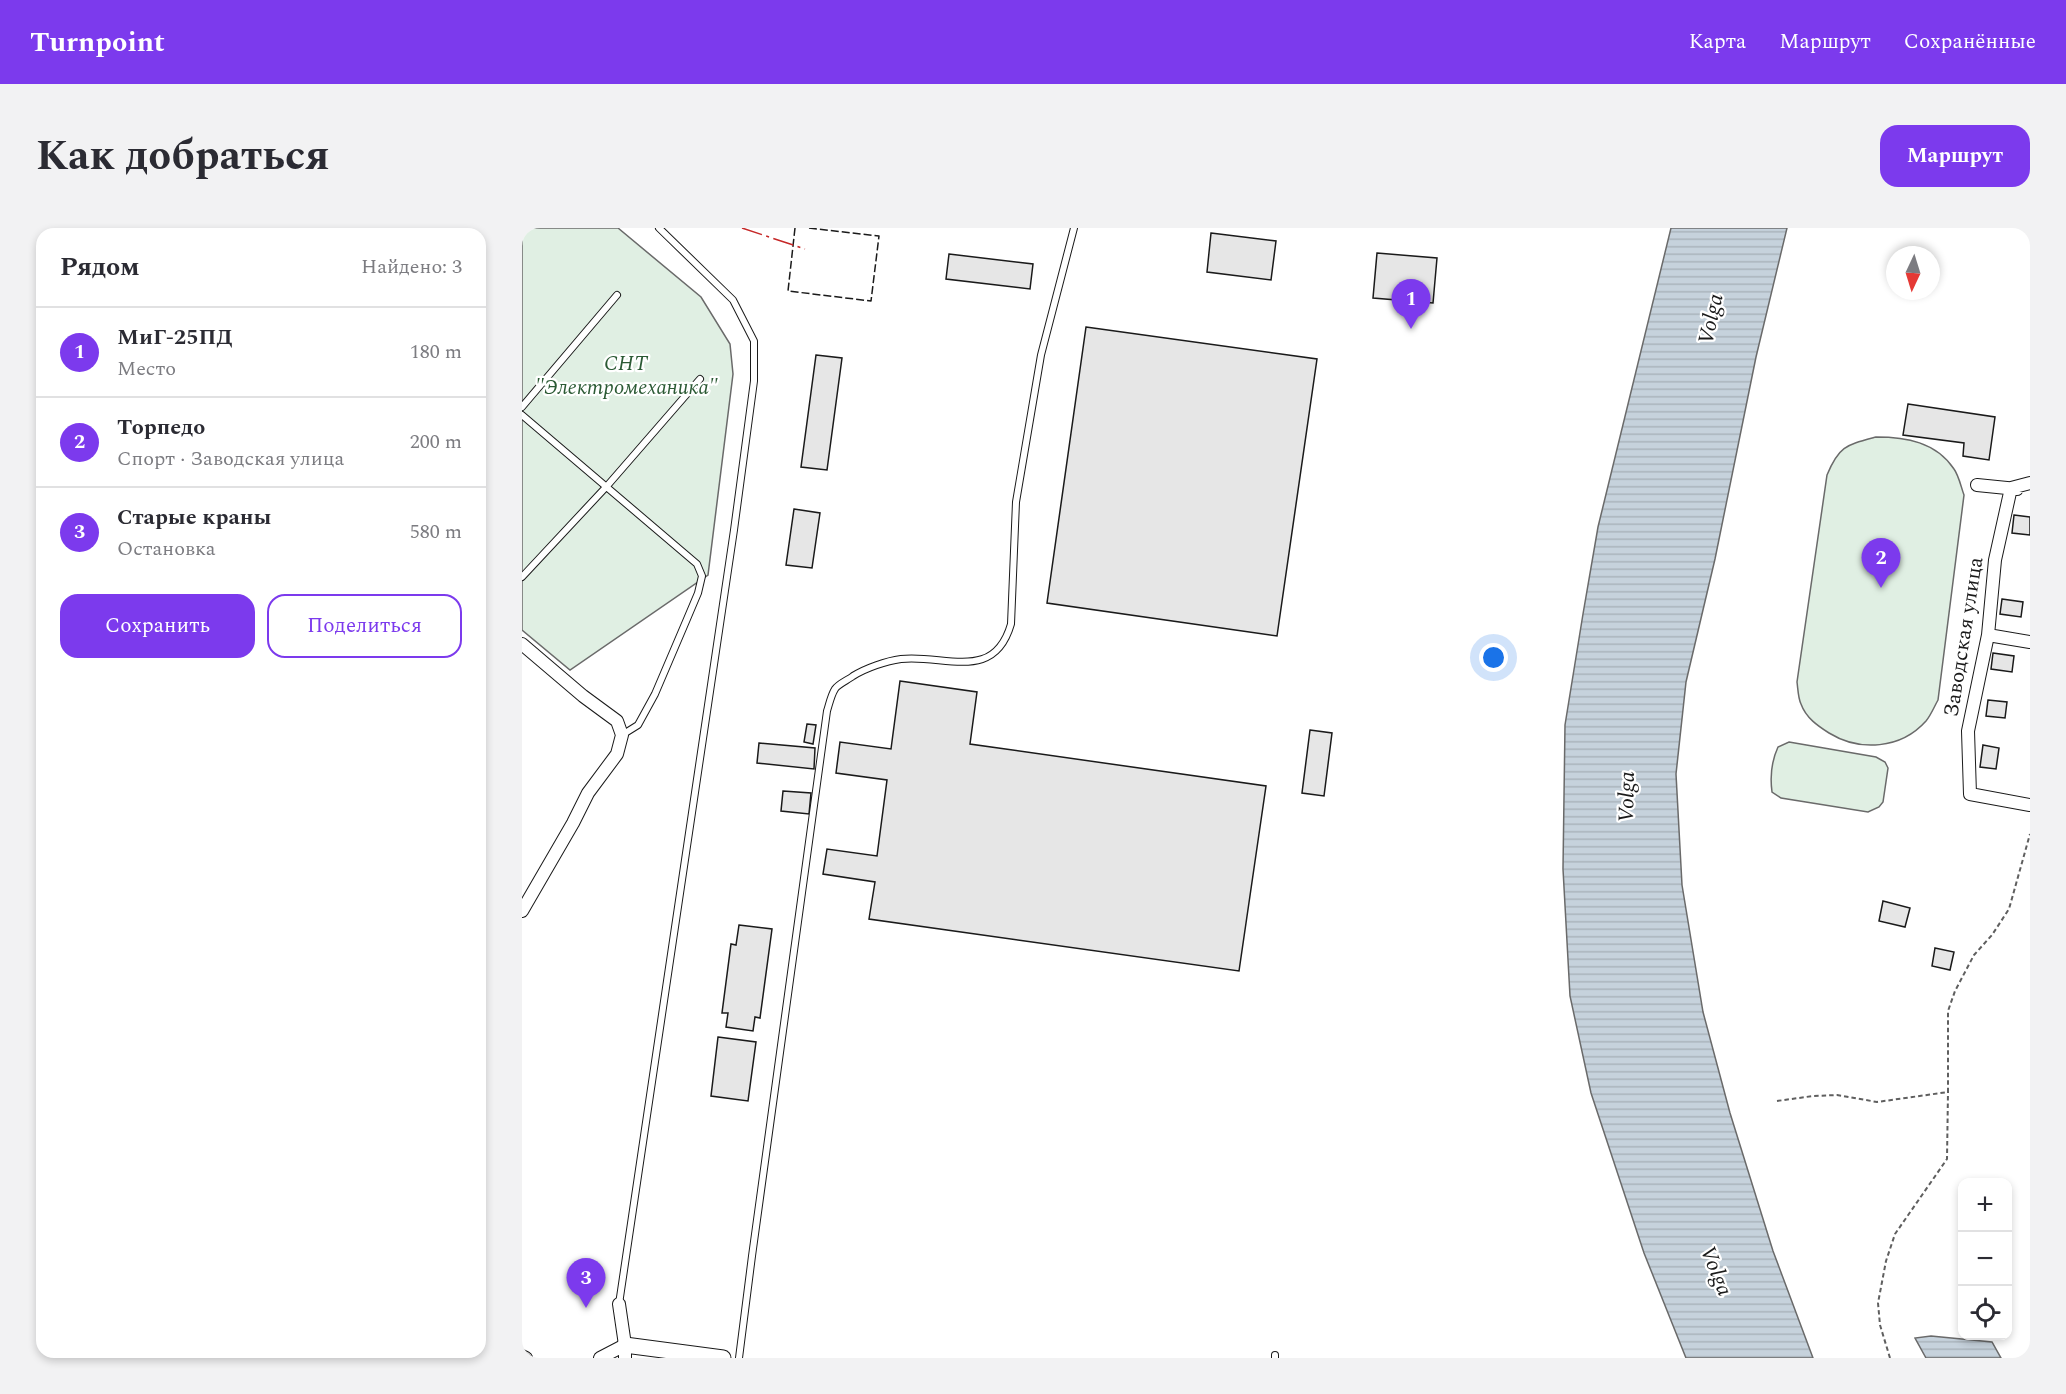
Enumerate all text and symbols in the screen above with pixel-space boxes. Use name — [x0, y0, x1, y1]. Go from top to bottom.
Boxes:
text: Turnpoint — [30, 21, 165, 64]
text: Карта — [1689, 26, 1746, 58]
text: Маршрут — [1779, 26, 1871, 58]
text: Сохранённые — [1904, 26, 2036, 58]
text: Как добраться — [36, 125, 330, 188]
button: Маршрут — [1880, 125, 2030, 187]
north arrow — [1886, 246, 1940, 300]
text: Рядом — [60, 247, 140, 287]
text: Найдено: 3 — [361, 252, 462, 282]
pin: 1 — [1392, 279, 1430, 329]
water label: Volga — [1690, 290, 1732, 348]
text: МиГ-25ПД — [117, 321, 233, 354]
text: 1 — [74, 337, 85, 367]
text: 180 m — [410, 337, 462, 367]
park label: СНТ "Электромеханика" — [534, 348, 718, 404]
text: Место — [117, 354, 176, 384]
text: Торпедо — [117, 411, 205, 444]
text: 2 — [74, 427, 85, 457]
text: 200 m — [410, 427, 462, 457]
text: Спорт · Заводская улица — [117, 444, 344, 474]
text: Старые краны — [117, 501, 271, 534]
text: 3 — [74, 517, 85, 547]
text: 580 m — [410, 517, 462, 547]
text: Остановка — [117, 534, 216, 564]
pin: 2 — [1862, 538, 1900, 588]
street label: Заводская улица — [1936, 554, 1993, 719]
button: Сохранить — [60, 594, 255, 658]
button: Поделиться — [267, 594, 462, 658]
your location — [1479, 643, 1508, 672]
water label: Volga — [1610, 771, 1644, 823]
map controls — [1958, 1178, 2012, 1340]
button: + — [1958, 1178, 2012, 1232]
button: − — [1958, 1232, 2012, 1286]
water label: Volga — [1691, 1241, 1741, 1301]
pin: 3 — [566, 1258, 606, 1308]
button: locate — [1958, 1286, 2012, 1340]

